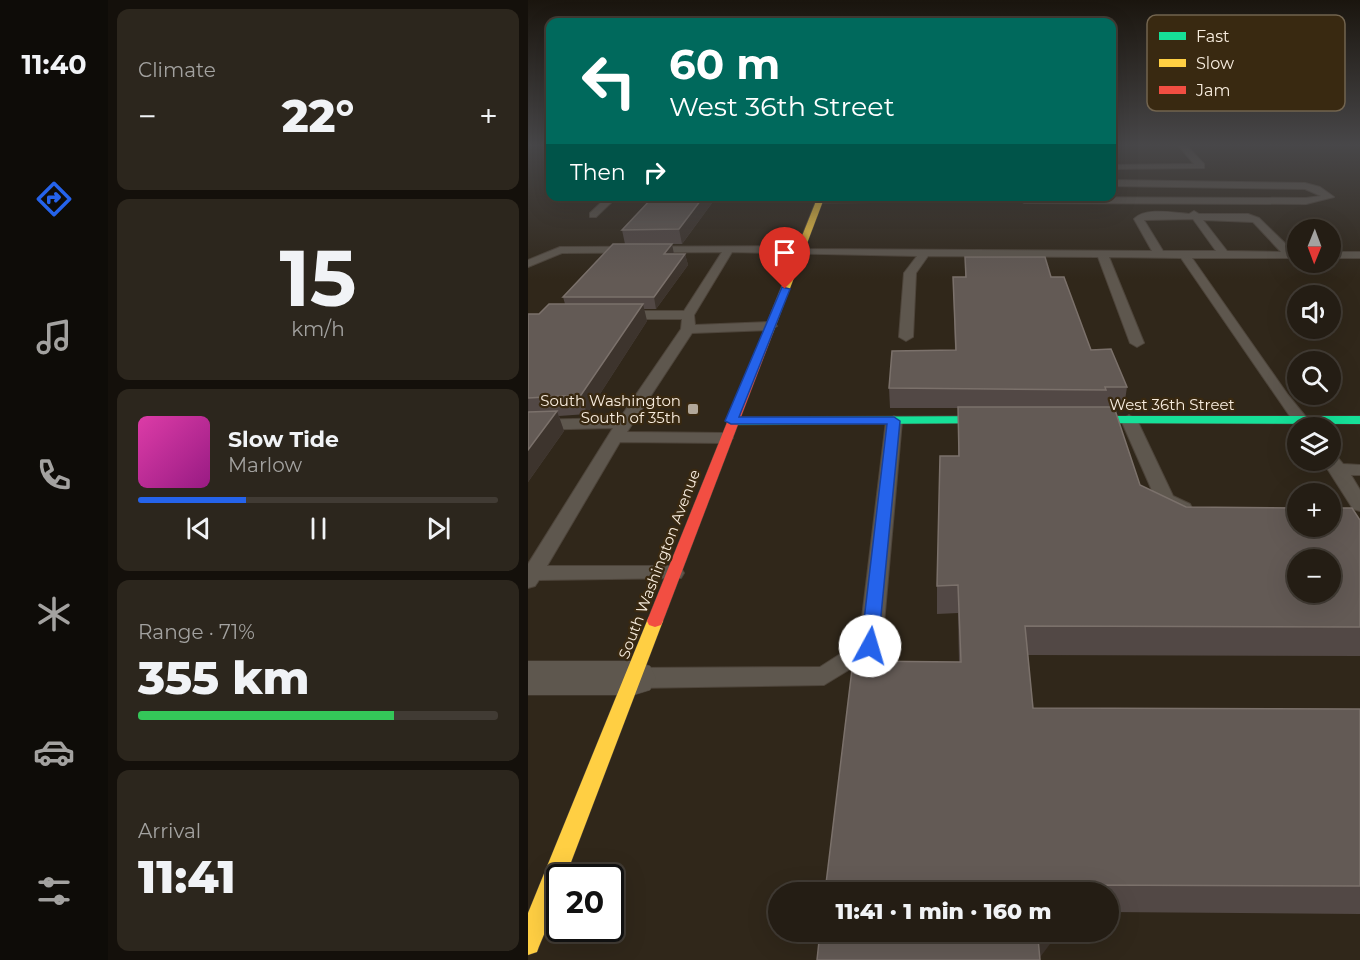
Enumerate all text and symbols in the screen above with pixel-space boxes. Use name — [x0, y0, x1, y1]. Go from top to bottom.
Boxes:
legend — [1147, 15, 1345, 111]
text: Fast — [1196, 27, 1230, 46]
text: 60 m — [669, 38, 780, 90]
icon: left — [570, 42, 648, 120]
text: 11:40 — [21, 48, 87, 81]
text: Slow — [1196, 54, 1234, 73]
text: Climate — [138, 58, 216, 82]
text: Jam — [1195, 81, 1230, 100]
text: 22° — [282, 88, 354, 143]
text: West 36th Street — [669, 90, 895, 123]
text: − — [138, 96, 157, 136]
text: + — [479, 96, 498, 136]
icon: right — [638, 156, 671, 189]
text: Then — [570, 159, 626, 186]
icon: directions — [33, 178, 75, 220]
north arrow — [1287, 219, 1341, 273]
map controls — [1287, 219, 1341, 603]
pin — [759, 227, 810, 289]
text: 15 — [280, 230, 357, 326]
icon: arrive — [768, 236, 801, 269]
button: sound — [1287, 285, 1341, 339]
icon: music — [33, 316, 75, 358]
text: km/h — [291, 317, 345, 341]
button: search — [1287, 351, 1341, 405]
place label: South Washington South of 35th — [540, 391, 681, 427]
street label: West 36th Street — [1109, 395, 1235, 414]
marker: South Washington South of 35th — [686, 402, 700, 416]
button: layers — [1287, 417, 1341, 471]
text: Slow Tide — [228, 426, 339, 453]
text: Marlow — [228, 453, 302, 477]
icon: phone — [33, 454, 75, 496]
street label: South Washington Avenue — [614, 467, 704, 661]
button: + — [1287, 483, 1341, 537]
icon: previous — [182, 512, 215, 545]
icon: pause — [302, 512, 335, 545]
icon: next — [422, 512, 455, 545]
button: − — [1287, 549, 1341, 603]
icon: climate — [33, 593, 75, 635]
position arrow — [838, 614, 902, 678]
text: Range · 71% — [138, 620, 255, 644]
text: 355 km — [138, 650, 310, 705]
icon: car — [33, 731, 75, 773]
text: Arrival — [138, 819, 201, 843]
text: 11:41 — [138, 849, 236, 904]
speed limit sign: 20 — [546, 864, 624, 942]
icon: filters — [33, 870, 75, 912]
text: 11:41 · 1 min · 160 m — [836, 898, 1051, 925]

